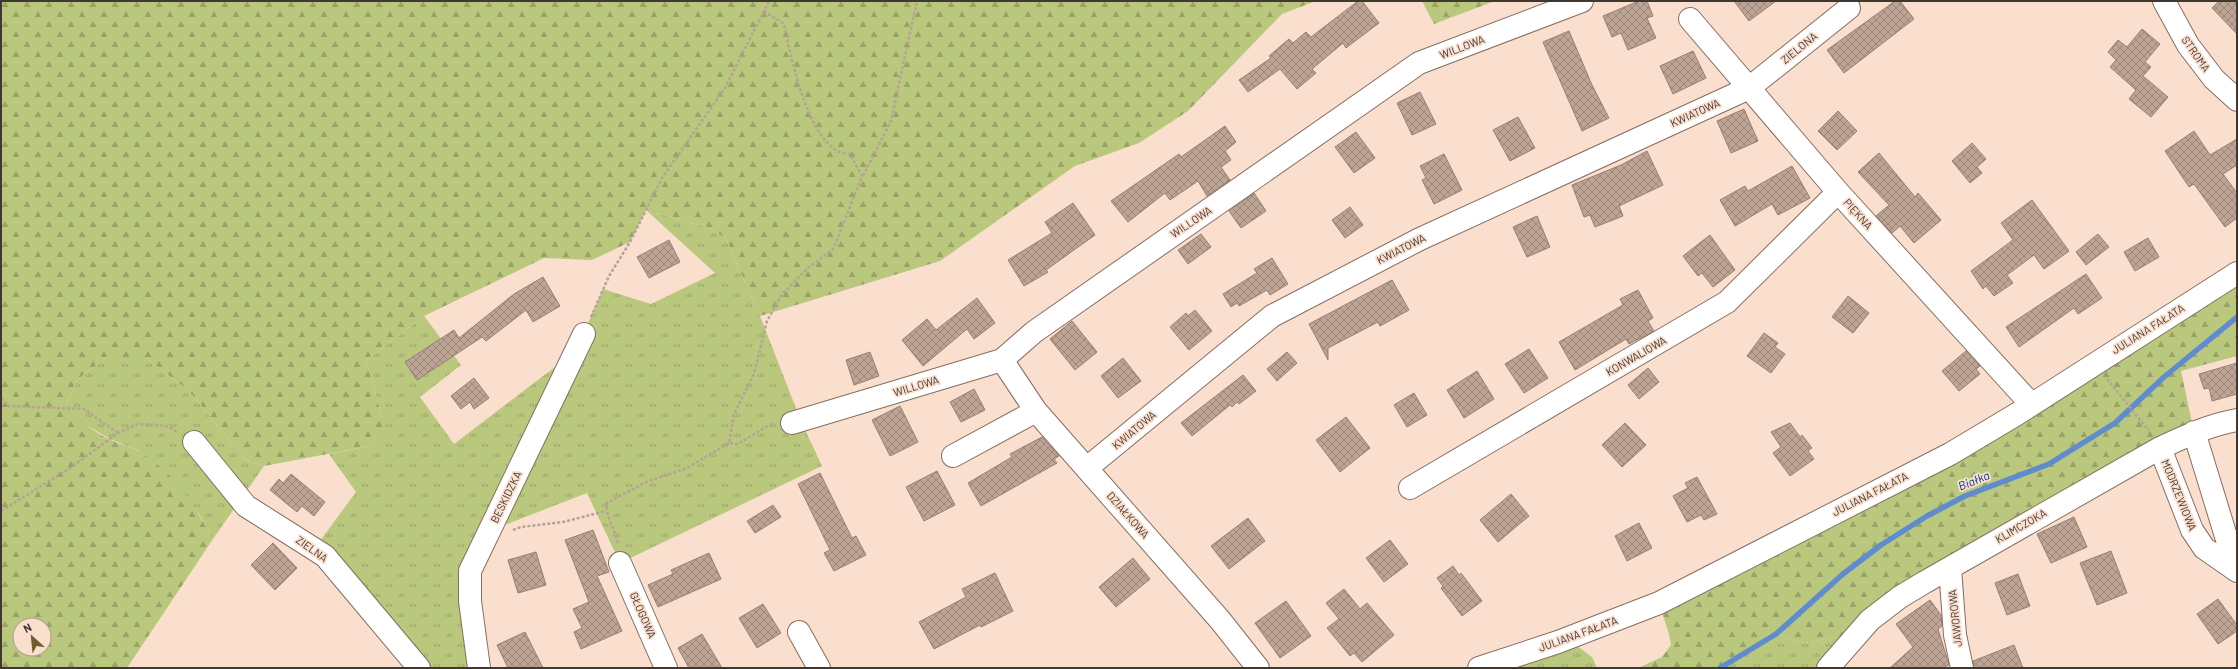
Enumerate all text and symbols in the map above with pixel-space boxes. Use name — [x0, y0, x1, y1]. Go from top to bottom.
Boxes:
street label: ZIELONA — [1778, 29, 1820, 66]
street label: WILLOWA — [1438, 32, 1486, 61]
street label: STROMA — [2179, 33, 2214, 74]
street label: KWIATOWA — [1668, 96, 1722, 129]
street label: PIĘKNA — [1841, 196, 1876, 232]
street label: WILLOWA — [1168, 203, 1214, 240]
street label: KWIATOWA — [1374, 231, 1428, 266]
street label: JULIANA FAŁATA — [2109, 301, 2187, 356]
street label: KONWALIOWA — [1603, 333, 1668, 378]
street label: WILLOWA — [891, 372, 941, 399]
street label: KWIATOWA — [1109, 407, 1158, 452]
street label: MODRZEWIOWA — [2159, 457, 2200, 533]
water label: Białka — [1956, 467, 1991, 493]
street label: BESKIDZKA — [487, 468, 524, 525]
street label: JULIANA FAŁATA — [1830, 469, 1910, 518]
street label: DZIAŁKOWA — [1105, 489, 1152, 541]
street label: KLIMCZOKA — [1993, 506, 2049, 545]
street label: ZIELNA — [294, 533, 331, 565]
street label: JAWOROWA — [1945, 588, 1964, 647]
street label: GŁOGOWA — [628, 590, 659, 640]
street label: JULIANA FAŁATA — [1536, 613, 1619, 654]
north arrow — [12, 617, 52, 657]
text: N — [21, 620, 33, 635]

